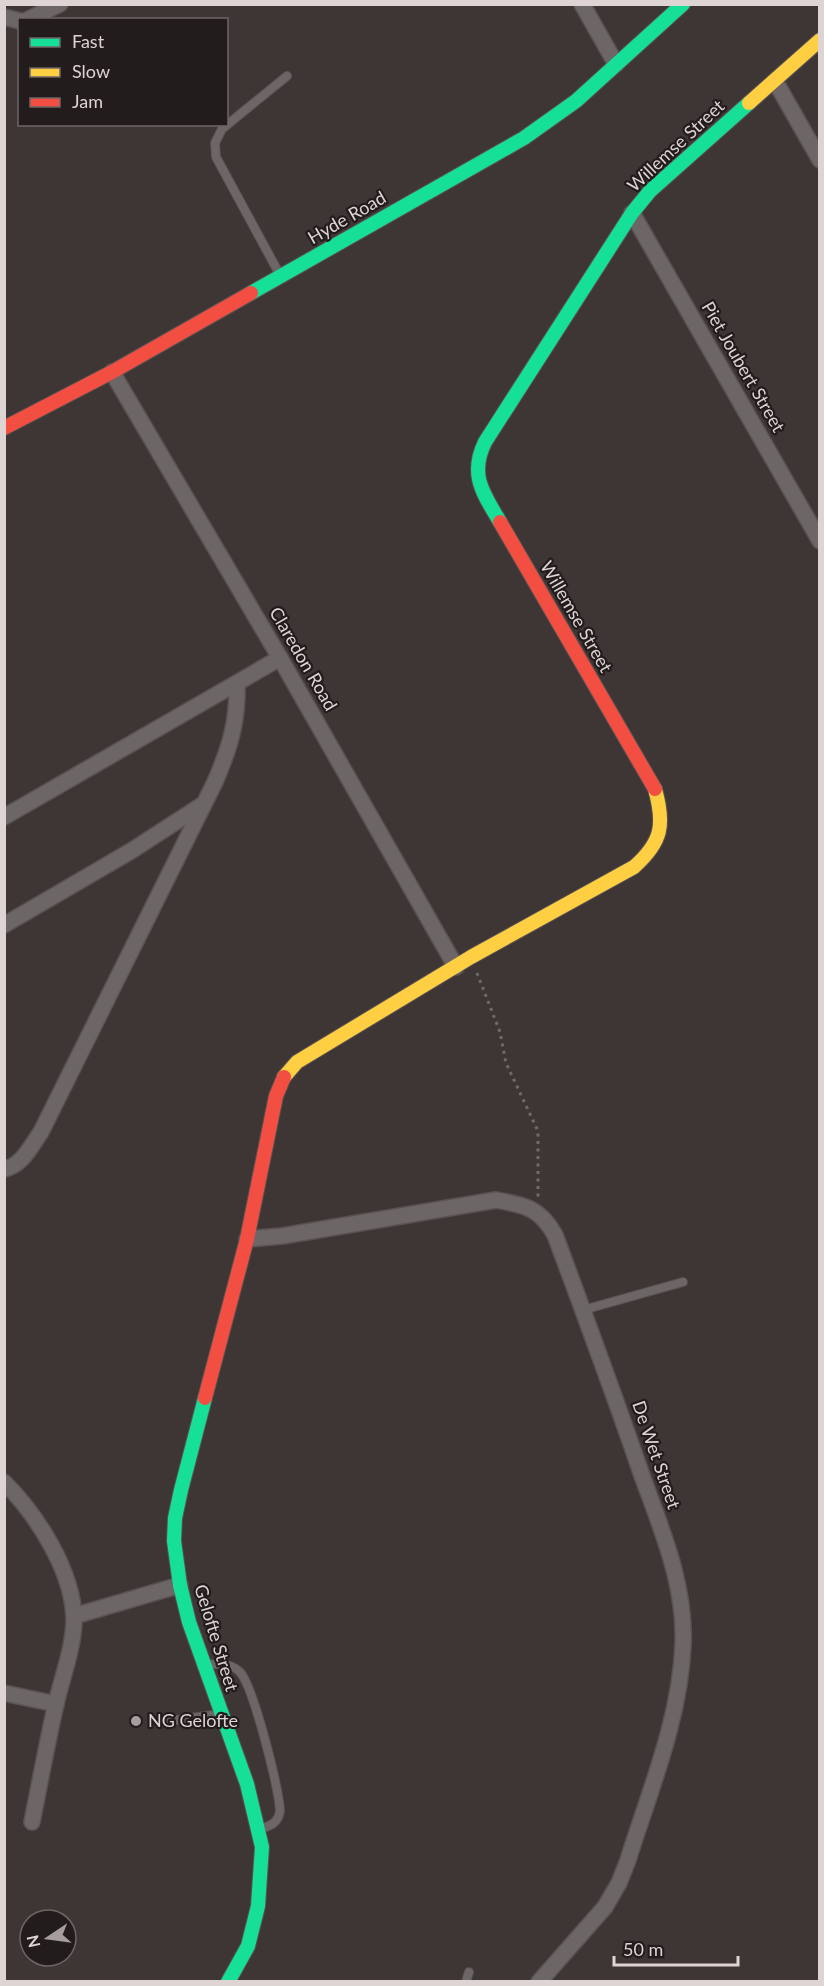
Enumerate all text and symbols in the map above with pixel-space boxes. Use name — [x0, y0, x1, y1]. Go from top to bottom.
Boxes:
legend — [18, 18, 228, 126]
text: Fast — [72, 30, 105, 52]
text: Slow — [72, 60, 110, 82]
text: Jam — [72, 90, 103, 112]
street label: Willemse Street — [622, 94, 729, 196]
street label: Hyde Road — [303, 186, 390, 248]
street label: Piet Joubert Street — [698, 297, 790, 436]
street label: Willemse Street — [536, 557, 618, 677]
street label: Claredon Road — [265, 603, 342, 714]
street label: De Wet Street — [628, 1398, 686, 1512]
street label: Gelofte Street — [190, 1582, 244, 1694]
place label: NG Gelofte — [148, 1709, 238, 1731]
marker: NG Gelofte — [129, 1714, 143, 1728]
north arrow — [18, 1908, 78, 1968]
scale bar — [614, 1929, 738, 1967]
text: N — [22, 1933, 44, 1950]
text: 50 m — [623, 1938, 663, 1960]

